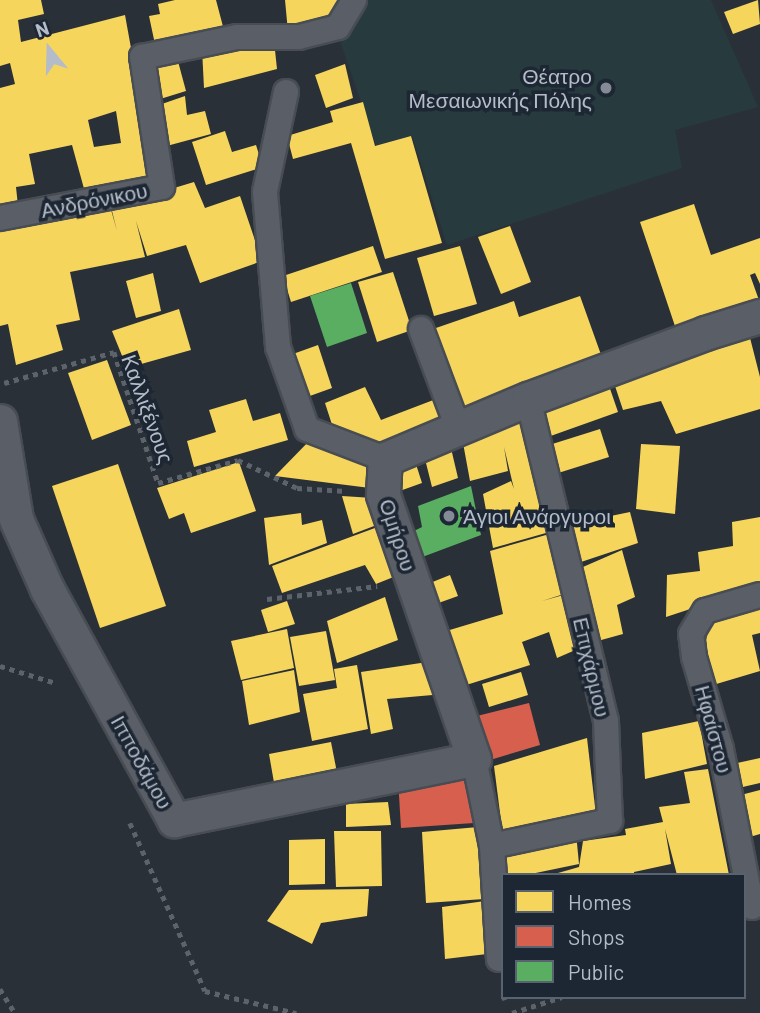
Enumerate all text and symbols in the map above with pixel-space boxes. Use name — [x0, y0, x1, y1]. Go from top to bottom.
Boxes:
north arrow — [14, 14, 84, 84]
text: N — [32, 16, 52, 42]
place label: Θέατρο Μεσαιωνικής Πόλης — [409, 63, 592, 113]
marker: Θέατρο Μεσαιωνικής Πόλης — [598, 80, 614, 96]
street label: Ανδρόνικου — [39, 177, 149, 223]
street label: Καλλιξένους — [117, 351, 179, 467]
street label: Ομήρου — [374, 496, 422, 574]
place label: Άγιοι Ανάργυροι — [463, 503, 611, 529]
marker: Άγιοι Ανάργυροι — [441, 508, 457, 524]
street label: Επιχάρμου — [568, 615, 616, 719]
street label: Ηφαίστου — [690, 682, 738, 776]
street label: Ιπποδάμου — [106, 711, 178, 813]
legend — [501, 873, 746, 999]
text: Homes — [568, 889, 632, 914]
text: Shops — [568, 924, 625, 949]
text: Public — [568, 959, 624, 984]

